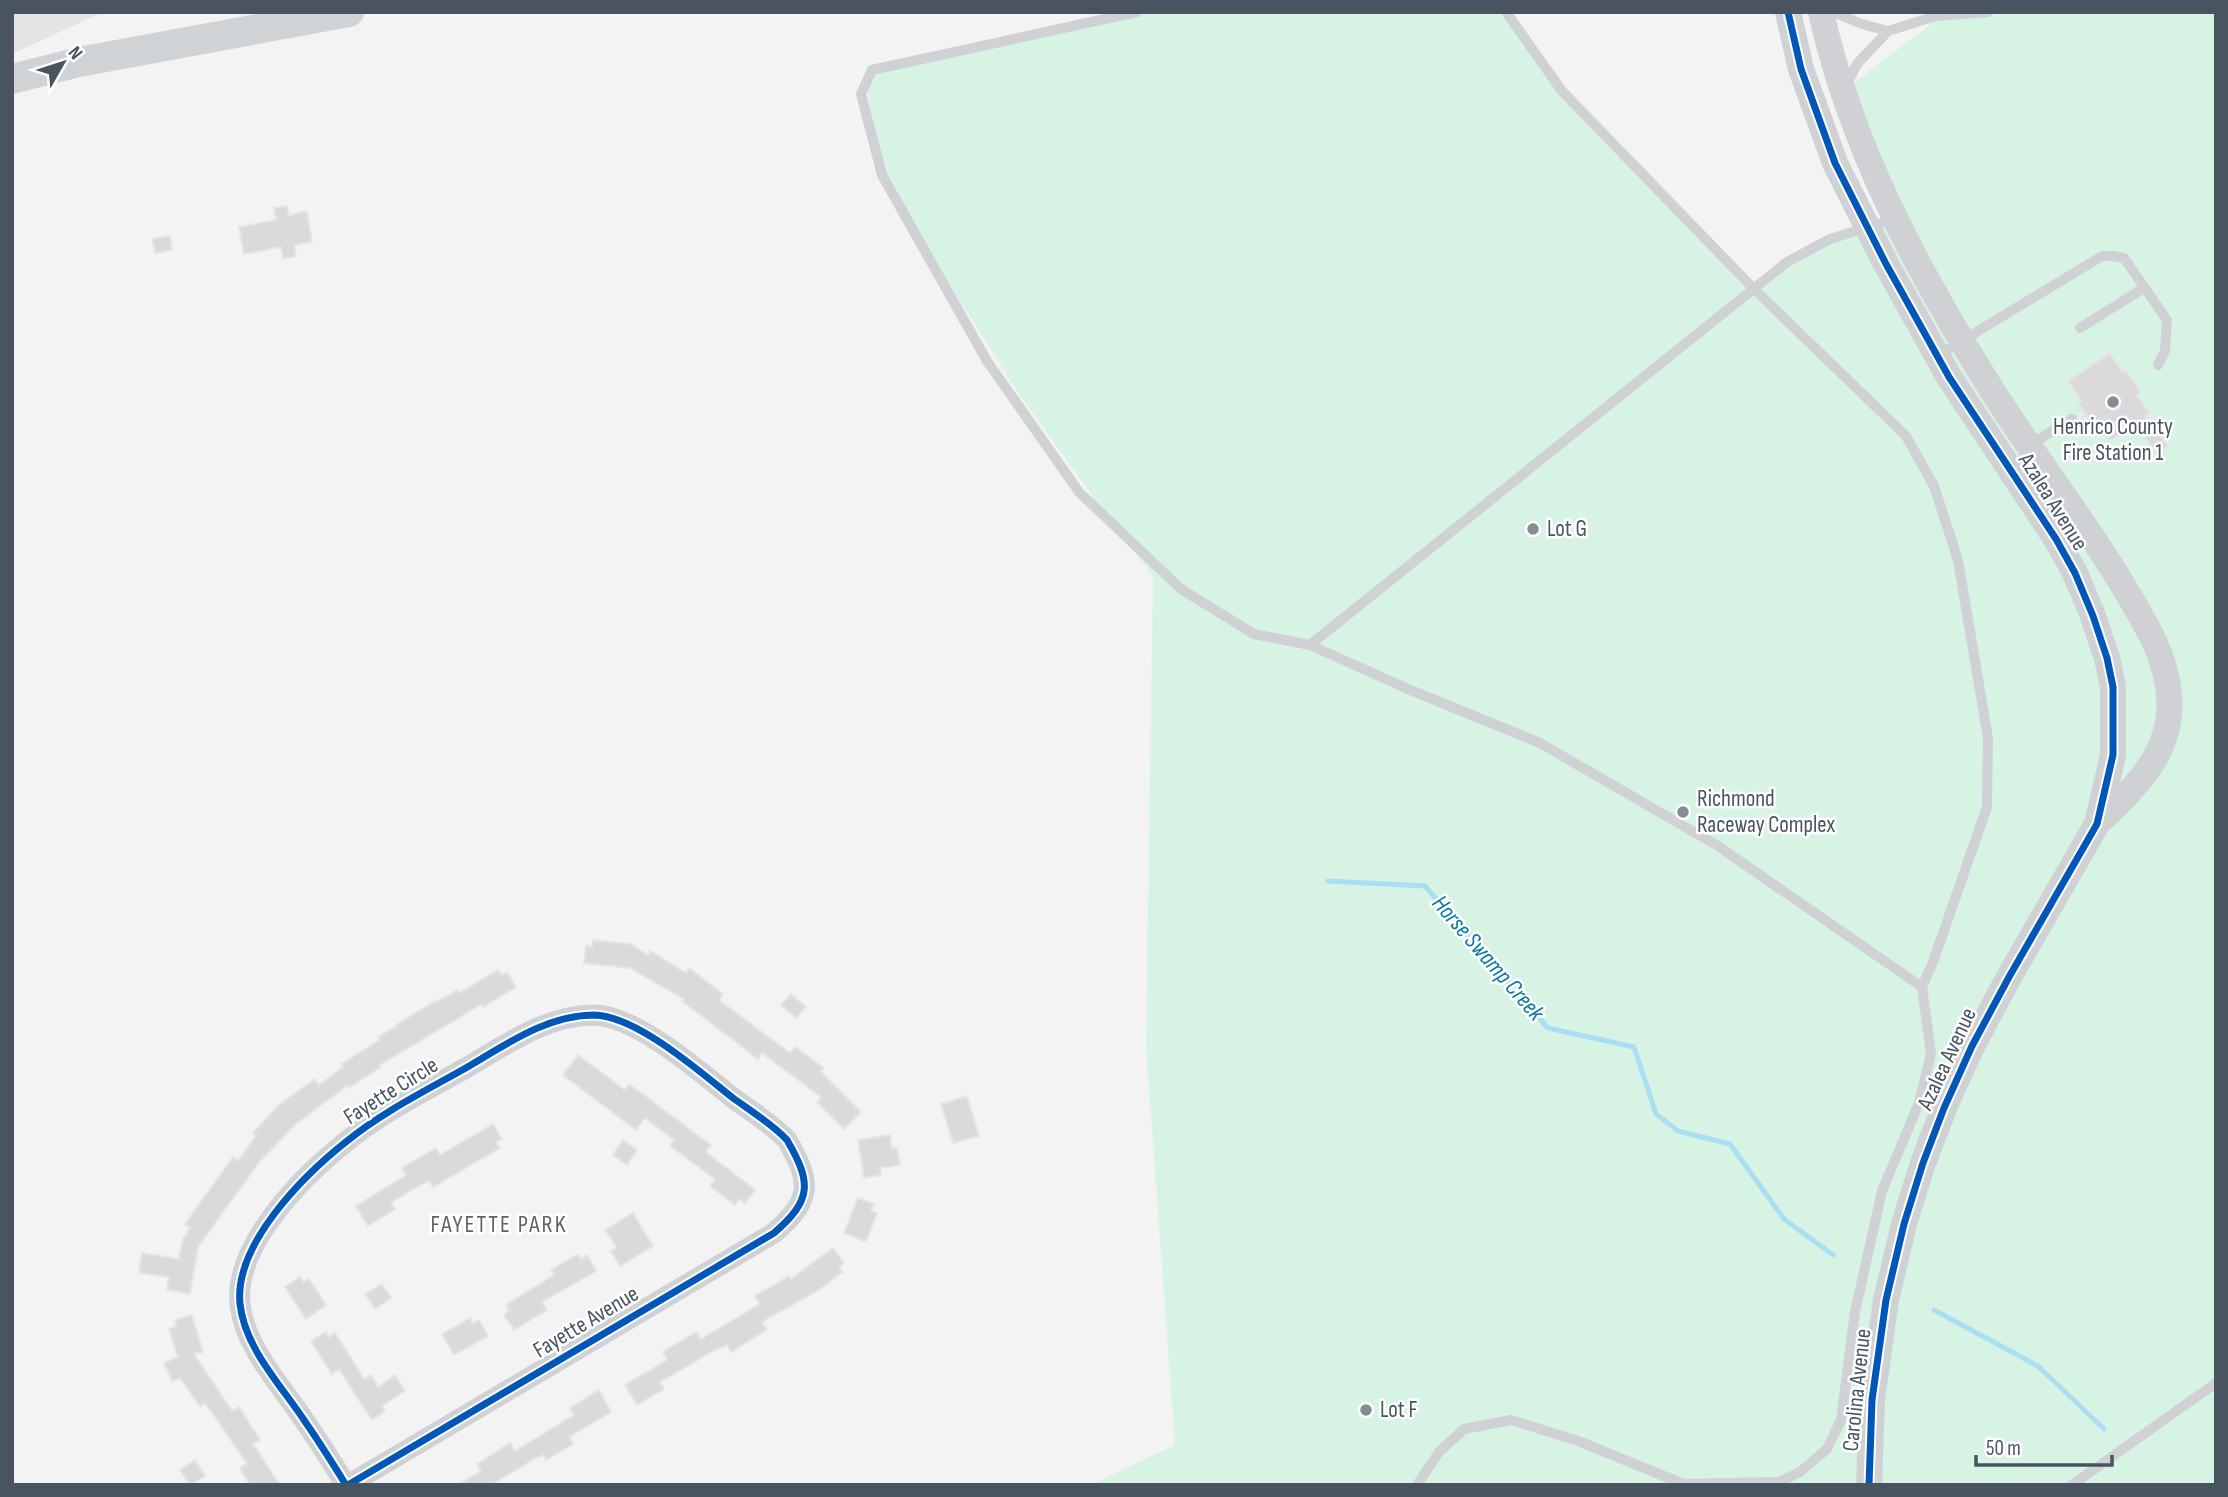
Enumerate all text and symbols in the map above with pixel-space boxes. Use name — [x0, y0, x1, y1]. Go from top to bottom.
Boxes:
north arrow — [28, 28, 98, 98]
text: N — [63, 42, 87, 64]
marker: Henrico County Fire Station 1 — [2105, 394, 2121, 410]
place label: Henrico County Fire Station 1 — [2053, 413, 2173, 467]
street label: Azalea Avenue — [2012, 447, 2094, 556]
place label: Lot G — [1547, 515, 1587, 543]
marker: Lot G — [1525, 521, 1541, 537]
place label: Richmond Raceway Complex — [1697, 785, 1835, 839]
marker: Richmond Raceway Complex — [1675, 804, 1691, 820]
water label: Horse Swamp Creek — [1426, 889, 1551, 1027]
street label: Azalea Avenue — [1911, 1003, 1983, 1115]
street label: Fayette Circle — [339, 1051, 443, 1131]
district label: FAYETTE PARK — [430, 1210, 568, 1239]
street label: Fayette Avenue — [528, 1280, 644, 1364]
street label: Carolina Avenue — [1837, 1327, 1877, 1453]
place label: Lot F — [1380, 1396, 1418, 1424]
marker: Lot F — [1358, 1402, 1374, 1418]
scale bar — [1976, 1424, 2112, 1468]
text: 50 m — [1986, 1436, 2021, 1461]

